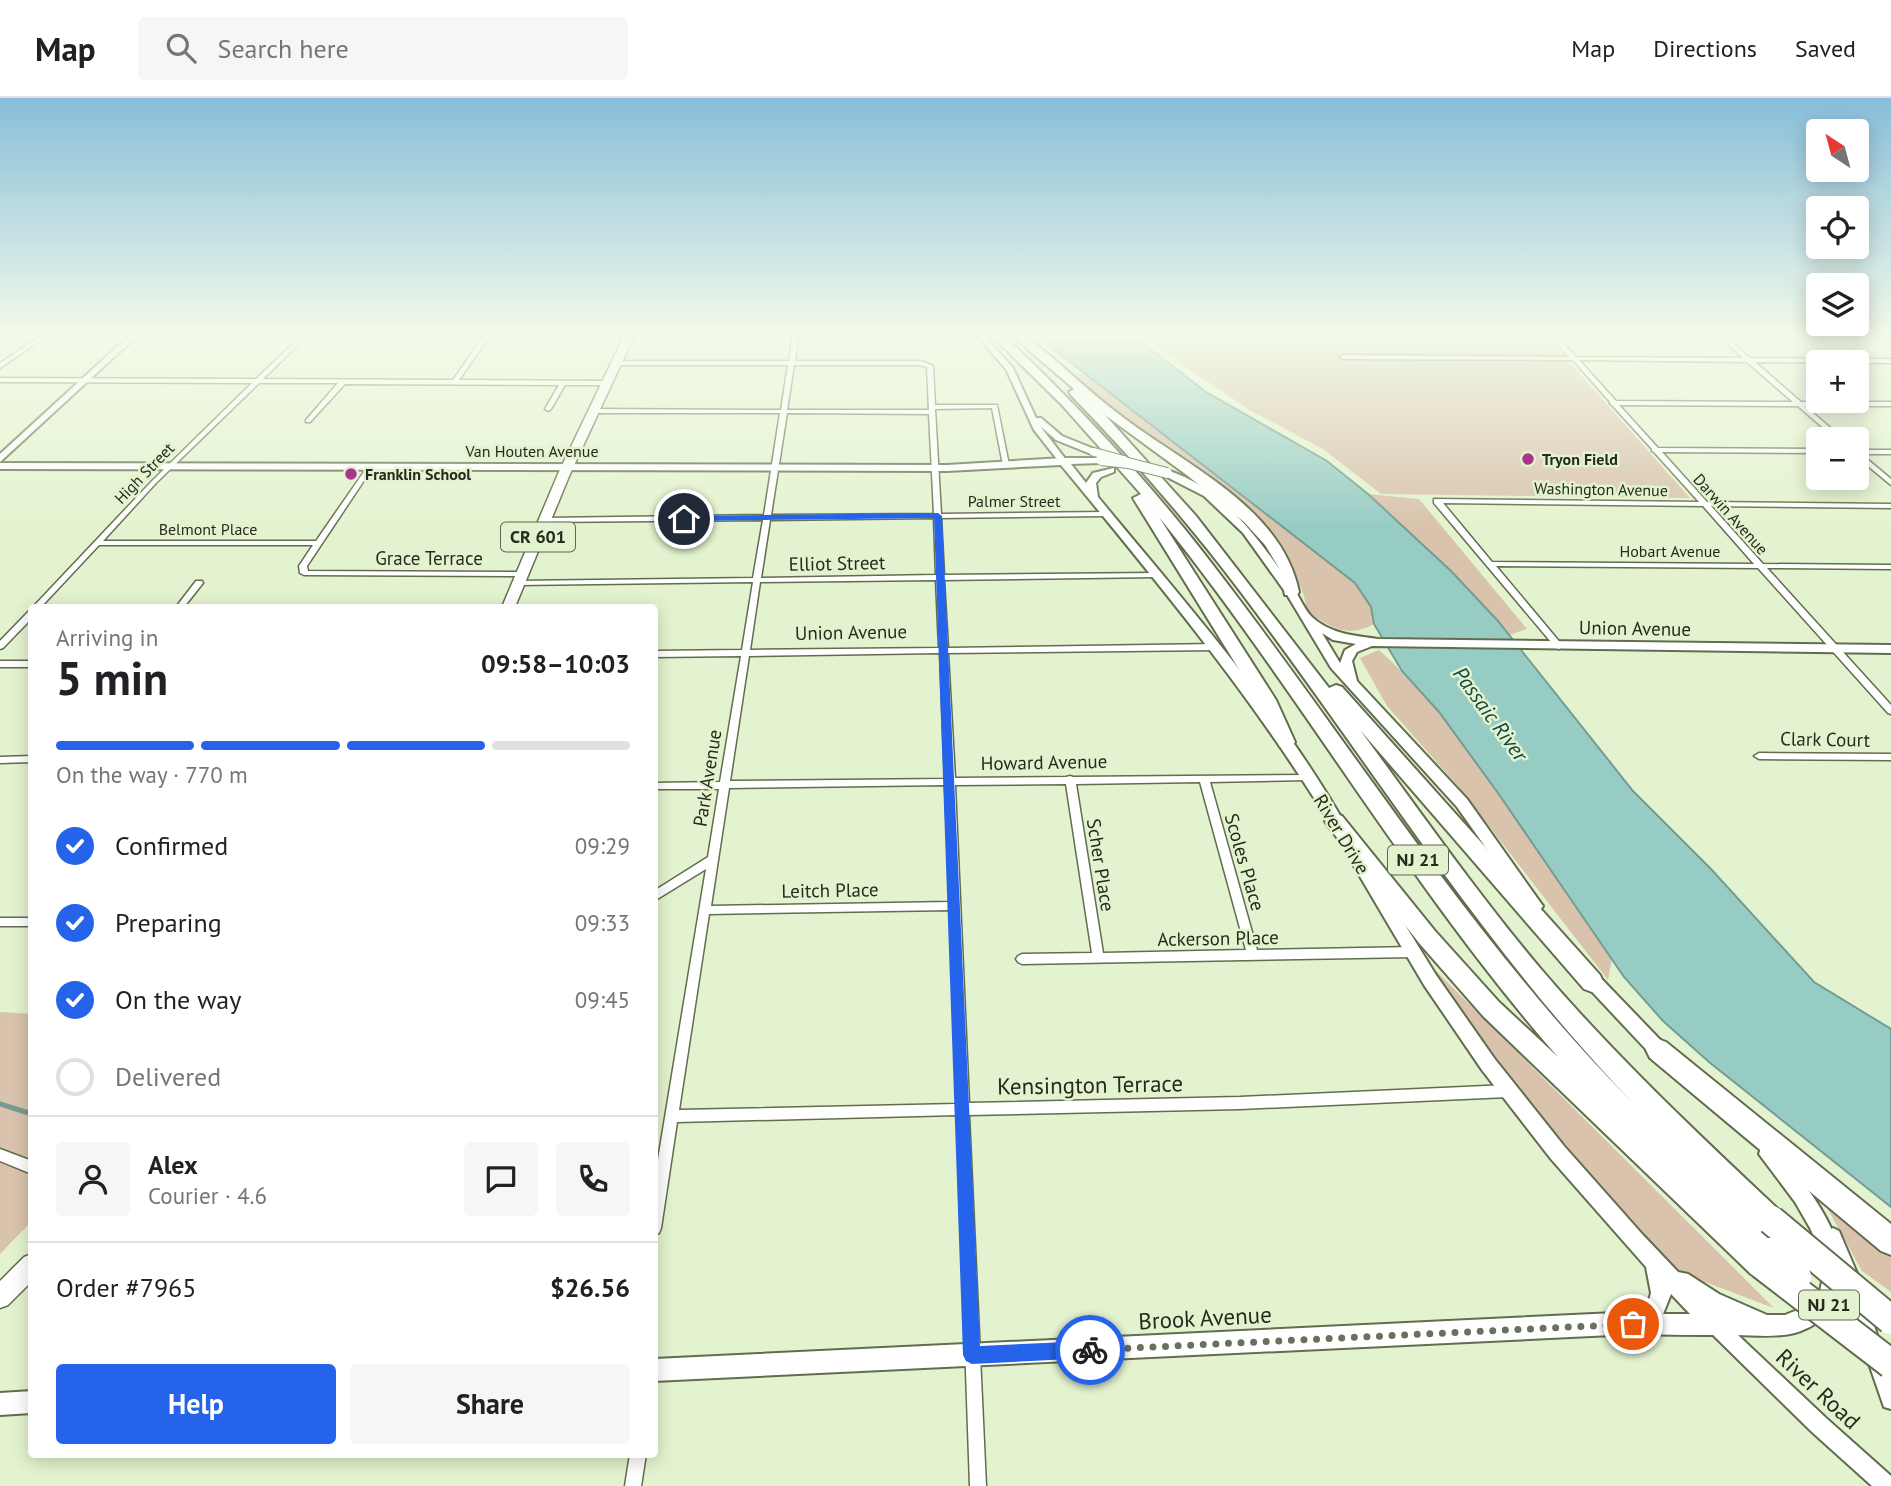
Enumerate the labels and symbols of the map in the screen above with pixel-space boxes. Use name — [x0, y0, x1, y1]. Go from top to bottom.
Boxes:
north arrow — [1806, 119, 1869, 182]
street label: High Street — [110, 438, 179, 508]
street label: Van Houten Avenue — [464, 441, 599, 461]
place label: Tryon Field — [1542, 449, 1618, 469]
marker: Tryon Field — [1520, 451, 1536, 467]
place label: Franklin School — [365, 464, 471, 484]
marker: Franklin School — [343, 466, 359, 482]
street label: Darwin Avenue — [1689, 469, 1773, 559]
street label: Washington Avenue — [1534, 478, 1668, 500]
pin — [654, 489, 714, 549]
street label: Palmer Street — [968, 491, 1061, 511]
street label: Belmont Place — [159, 519, 257, 539]
road number: CR 601 — [501, 522, 575, 552]
street label: Hobart Avenue — [1620, 541, 1720, 561]
street label: Grace Terrace — [375, 546, 483, 570]
street label: Elliot Street — [788, 550, 886, 576]
street label: Union Avenue — [1579, 615, 1691, 641]
street label: Union Avenue — [795, 619, 907, 645]
water label: Passaic River — [1447, 661, 1535, 768]
street label: Clark Court — [1780, 726, 1871, 752]
street label: Park Avenue — [687, 728, 727, 828]
street label: Howard Avenue — [980, 749, 1108, 775]
street label: River Drive — [1309, 790, 1375, 878]
street label: Scoles Place — [1220, 811, 1270, 913]
street label: Scher Place — [1082, 817, 1120, 913]
road number: NJ 21 — [1388, 846, 1448, 874]
street label: Leitch Place — [781, 877, 879, 903]
street label: Ackerson Place — [1157, 925, 1279, 951]
street label: Kensington Terrace — [997, 1068, 1183, 1101]
road number: NJ 21 — [1799, 1290, 1859, 1320]
pin — [1603, 1294, 1663, 1354]
street label: Brook Avenue — [1138, 1300, 1272, 1335]
courier — [1055, 1315, 1125, 1385]
street label: River Road — [1770, 1342, 1867, 1435]

